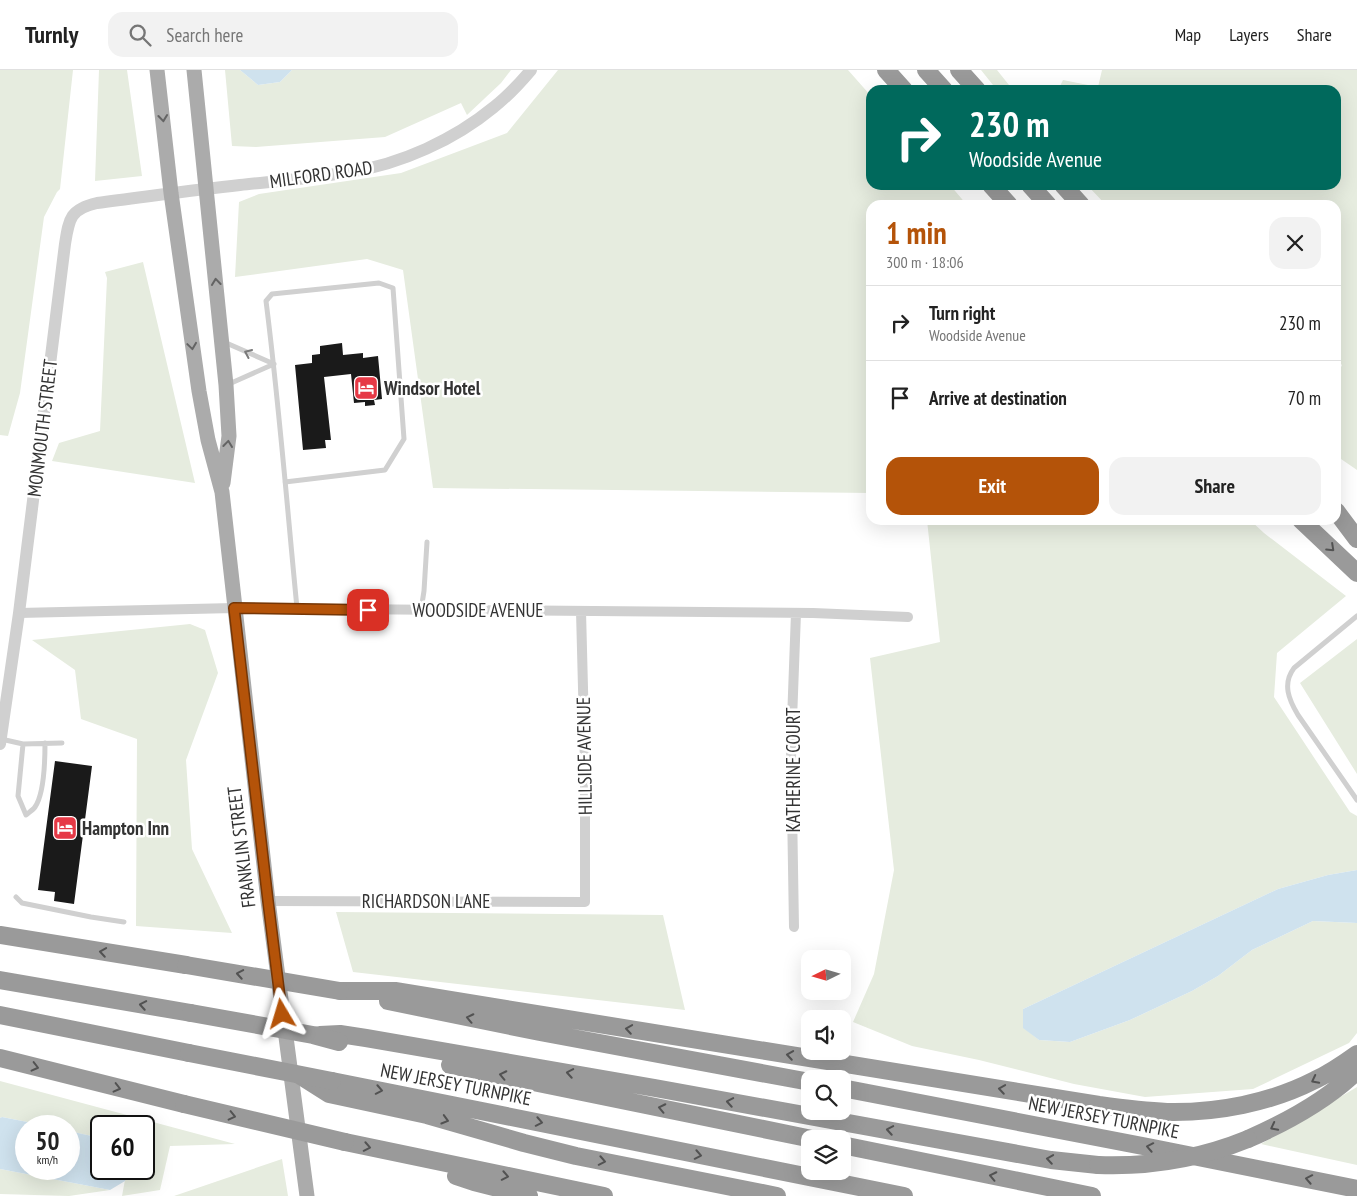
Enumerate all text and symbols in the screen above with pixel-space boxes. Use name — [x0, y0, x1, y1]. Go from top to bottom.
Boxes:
search box — [108, 12, 458, 57]
text: Turnly — [25, 19, 78, 50]
icon: search — [126, 21, 154, 49]
text: Search here — [166, 23, 243, 47]
text: Map — [1175, 23, 1201, 46]
text: Layers — [1229, 23, 1269, 46]
text: Share — [1297, 23, 1332, 46]
text: 230 m — [969, 101, 1050, 147]
icon: right — [886, 105, 951, 170]
one-way arrow — [157, 115, 168, 123]
text: Woodside Avenue — [969, 145, 1102, 173]
street label: MILFORD ROAD — [268, 155, 374, 193]
text: 1 min — [886, 213, 947, 252]
button: close — [1269, 217, 1321, 269]
text: 300 m · 18:06 — [886, 252, 964, 272]
one-way arrow — [211, 278, 222, 286]
text: Turn right — [929, 301, 995, 325]
icon: right — [886, 309, 914, 337]
text: 230 m — [1279, 311, 1321, 335]
text: Woodside Avenue — [929, 325, 1026, 345]
one-way arrow — [187, 341, 197, 350]
one-way arrow — [244, 349, 253, 360]
street label: MONMOUTH STREET — [22, 357, 62, 498]
hotel icon: Windsor Hotel — [353, 375, 379, 401]
place label: Windsor Hotel — [383, 376, 481, 400]
icon: arrive — [886, 384, 914, 412]
text: Arrive at destination — [929, 386, 1067, 410]
text: 70 m — [1288, 386, 1321, 410]
one-way arrow — [222, 439, 233, 447]
button: Exit — [886, 457, 1099, 515]
button: Share — [1109, 457, 1321, 515]
one-way arrow — [1326, 542, 1335, 551]
pin — [347, 589, 389, 631]
icon: arrive — [354, 596, 382, 624]
street label: WOODSIDE AVENUE — [413, 598, 543, 622]
street label: HILLSIDE AVENUE — [571, 697, 597, 815]
street label: KATHERINE COURT — [781, 707, 805, 832]
street label: FRANKLIN STREET — [222, 784, 260, 909]
hotel icon: Hampton Inn — [52, 815, 78, 841]
place label: Hampton Inn — [82, 816, 169, 840]
street label: RICHARDSON LANE — [362, 889, 490, 913]
one-way arrow — [99, 947, 108, 957]
north arrow — [801, 950, 851, 1000]
map controls — [801, 950, 851, 1180]
one-way arrow — [235, 970, 244, 980]
position arrow — [255, 987, 307, 1039]
one-way arrow — [139, 1000, 147, 1010]
button: sound — [801, 1010, 851, 1060]
one-way arrow — [465, 1013, 474, 1024]
one-way arrow — [625, 1024, 634, 1034]
one-way arrow — [785, 1050, 794, 1060]
street label: NEW JERSEY TURNPIKE — [379, 1058, 533, 1110]
one-way arrow — [31, 1061, 40, 1072]
one-way arrow — [565, 1069, 574, 1079]
one-way arrow — [498, 1070, 507, 1081]
button: search — [801, 1070, 851, 1120]
one-way arrow — [1312, 1074, 1321, 1084]
one-way arrow — [113, 1082, 121, 1092]
one-way arrow — [375, 1084, 384, 1095]
one-way arrow — [998, 1085, 1006, 1095]
street label: NEW JERSEY TURNPIKE — [1027, 1091, 1181, 1143]
one-way arrow — [725, 1097, 734, 1107]
one-way arrow — [657, 1103, 666, 1114]
one-way arrow — [227, 1110, 236, 1121]
speed limit sign: 60 — [90, 1115, 155, 1180]
one-way arrow — [440, 1115, 449, 1125]
one-way arrow — [534, 1117, 543, 1127]
one-way arrow — [1270, 1121, 1279, 1131]
text: 50 — [36, 1125, 59, 1157]
one-way arrow — [885, 1126, 894, 1136]
button: layers — [801, 1130, 851, 1180]
one-way arrow — [363, 1141, 372, 1152]
one-way arrow — [1146, 1143, 1154, 1153]
one-way arrow — [694, 1149, 702, 1159]
text: km/h — [37, 1152, 58, 1167]
one-way arrow — [1045, 1155, 1054, 1165]
one-way arrow — [598, 1156, 607, 1166]
one-way arrow — [501, 1171, 510, 1181]
one-way arrow — [988, 1171, 997, 1181]
one-way arrow — [1305, 1175, 1314, 1185]

